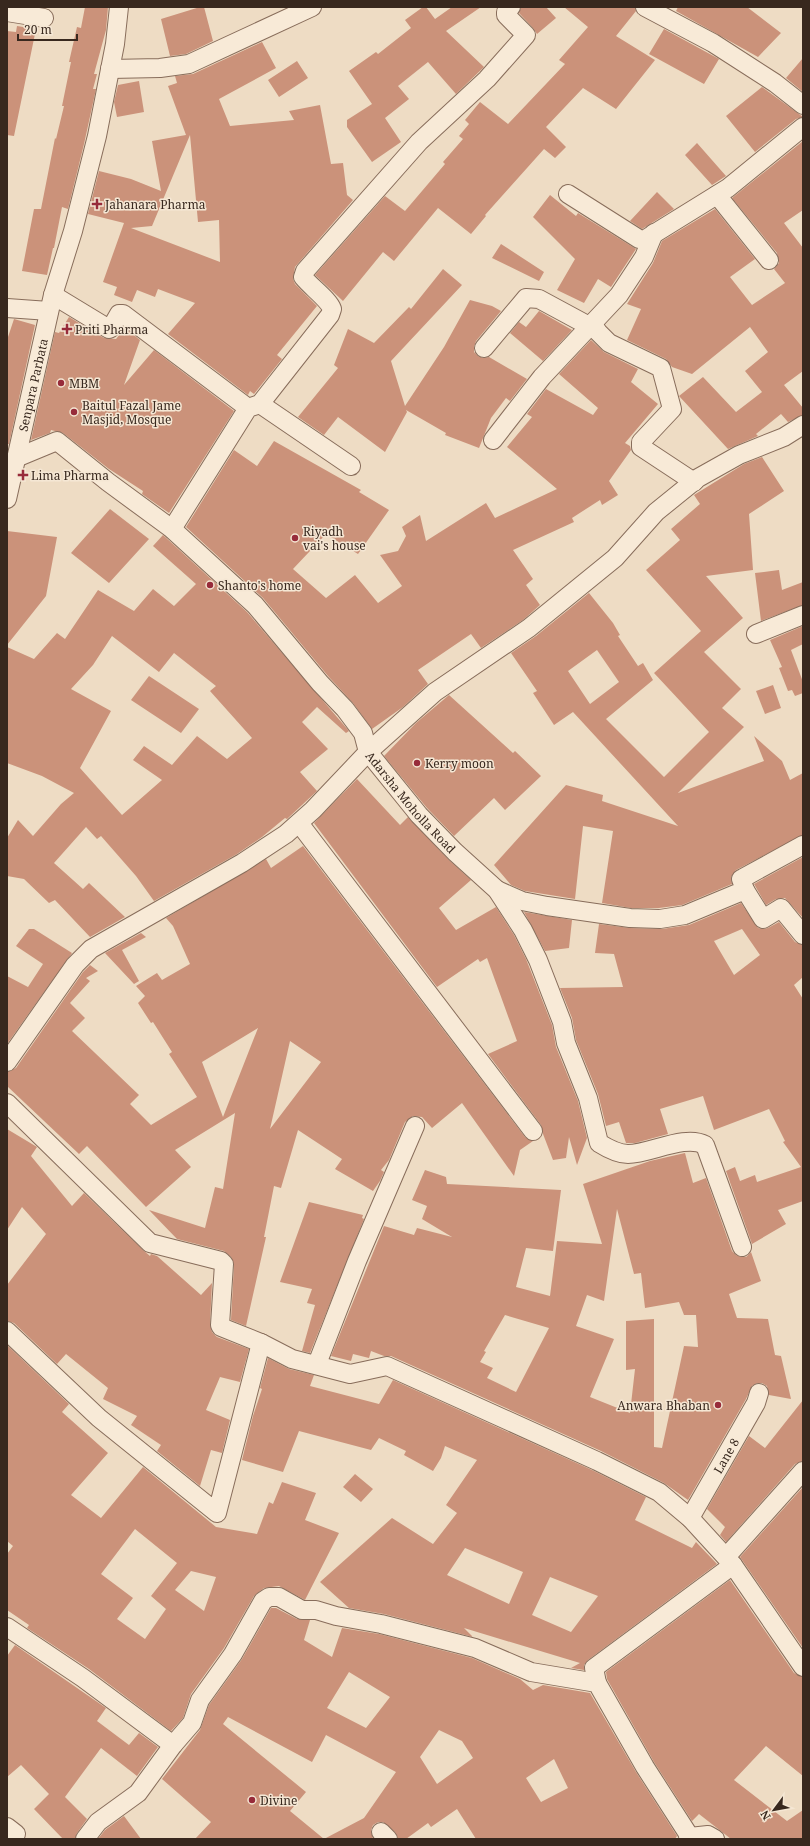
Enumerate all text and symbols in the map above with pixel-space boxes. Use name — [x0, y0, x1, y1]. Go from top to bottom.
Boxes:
scale bar — [18, 16, 77, 42]
text: 20 m — [24, 21, 52, 38]
place label: Jahanara Pharma — [104, 196, 206, 213]
marker: Jahanara Pharma — [92, 199, 102, 209]
place label: Priti Pharma — [75, 321, 149, 338]
marker: Priti Pharma — [62, 324, 72, 334]
street label: Senpara Parbata — [14, 336, 52, 433]
place label: MBM — [69, 375, 99, 392]
marker: MBM — [56, 378, 66, 388]
place label: Baitul Fazal Jame Masjid, Mosque — [82, 397, 181, 428]
marker: Baitul Fazal Jame Masjid, Mosque — [69, 407, 79, 417]
place label: Lima Pharma — [31, 467, 109, 484]
marker: Lima Pharma — [18, 470, 28, 480]
place label: Riyadh vai's house — [303, 523, 366, 554]
marker: Riyadh vai's house — [290, 533, 300, 543]
place label: Shanto's home — [218, 577, 301, 594]
marker: Shanto's home — [205, 580, 215, 590]
street label: Adarsha Moholla Road — [362, 747, 460, 857]
place label: Kerry moon — [425, 755, 494, 772]
marker: Kerry moon — [412, 758, 422, 768]
place label: Anwara Bhaban — [617, 1397, 710, 1414]
marker: Anwara Bhaban — [713, 1400, 723, 1410]
street label: Lane 8 — [709, 1434, 743, 1476]
north arrow — [754, 1790, 794, 1830]
place label: Divine — [260, 1792, 298, 1809]
marker: Divine — [247, 1795, 257, 1805]
text: N — [756, 1808, 774, 1823]

